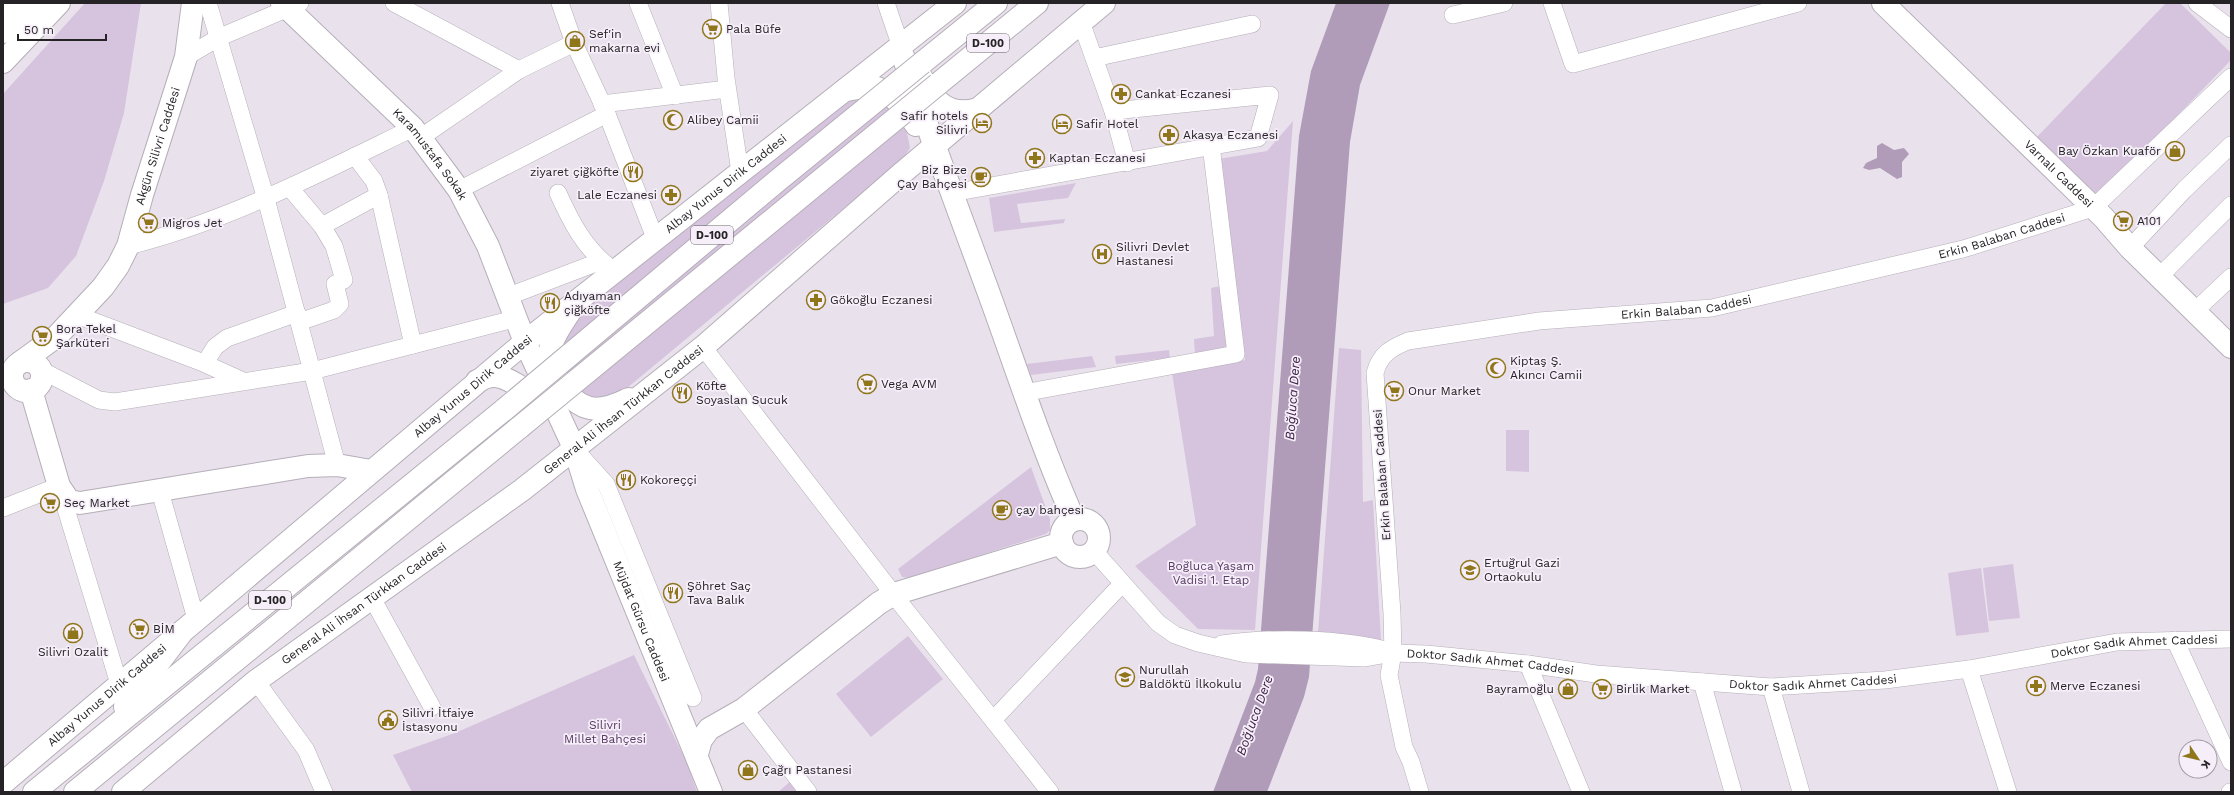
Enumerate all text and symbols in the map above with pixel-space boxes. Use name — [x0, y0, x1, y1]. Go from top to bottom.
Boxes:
scale bar — [18, 16, 106, 42]
supermarket icon: Pala Büfe — [701, 18, 723, 40]
place label: Pala Büfe — [726, 22, 781, 36]
text: 50 m — [24, 23, 54, 37]
place label: Sef'in makarna evi — [589, 27, 660, 55]
shop icon: Sef'in makarna evi — [564, 30, 586, 52]
road number: D-100 — [967, 34, 1009, 52]
pharmacy icon: Cankat Eczanesi — [1110, 83, 1132, 105]
street label: Akgün Silivri Caddesi — [133, 85, 183, 207]
place label: Cankat Eczanesi — [1135, 87, 1231, 101]
street label: Karamustafa Sokak — [390, 105, 470, 203]
mosque icon: Alibey Camii — [662, 109, 684, 131]
place label: Safir hotels Silivri — [901, 109, 968, 137]
hotel icon: Safir hotels Silivri — [971, 112, 993, 134]
place label: Alibey Camii — [687, 113, 759, 127]
hotel icon: Safir Hotel — [1051, 113, 1073, 135]
place label: Safir Hotel — [1076, 117, 1139, 131]
pharmacy icon: Akasya Eczanesi — [1158, 124, 1180, 146]
place label: Akasya Eczanesi — [1183, 128, 1278, 142]
street label: Albay Yunus Dirik Caddesi — [662, 131, 789, 236]
street label: Varnalı Caddesi — [2021, 137, 2096, 210]
shop icon: Bay Özkan Kuaför — [2164, 140, 2186, 162]
place label: Bay Özkan Kuaför — [2058, 144, 2161, 158]
pharmacy icon: Kaptan Eczanesi — [1024, 147, 1046, 169]
place label: Kaptan Eczanesi — [1049, 151, 1145, 165]
restaurant icon: ziyaret çiğköfte — [622, 161, 644, 183]
place label: Biz Bize Çay Bahçesi — [897, 163, 967, 191]
place label: ziyaret çiğköfte — [530, 165, 619, 179]
cafe icon: Biz Bize Çay Bahçesi — [970, 166, 992, 188]
pharmacy icon: Lale Eczanesi — [660, 184, 682, 206]
place label: Lale Eczanesi — [577, 188, 657, 202]
street label: Erkin Balaban Caddesi — [1937, 210, 2067, 262]
supermarket icon: A101 — [2112, 210, 2134, 232]
supermarket icon: Migros Jet — [137, 212, 159, 234]
place label: A101 — [2137, 214, 2161, 228]
place label: Migros Jet — [162, 216, 222, 230]
road number: D-100 — [691, 226, 733, 244]
place label: Silivri Devlet Hastanesi — [1116, 240, 1189, 268]
hospital icon: Silivri Devlet Hastanesi — [1091, 243, 1113, 265]
place label: Adıyaman çiğköfte — [564, 289, 621, 317]
pharmacy icon: Gökoğlu Eczanesi — [805, 289, 827, 311]
restaurant icon: Adıyaman çiğköfte — [539, 292, 561, 314]
street label: Erkin Balaban Caddesi — [1620, 292, 1753, 322]
place label: Gökoğlu Eczanesi — [830, 293, 932, 307]
place label: Bora Tekel Şarküteri — [56, 322, 116, 350]
supermarket icon: Bora Tekel Şarküteri — [31, 325, 53, 347]
street label: Albay Yunus Dirik Caddesi — [411, 332, 535, 440]
street label: General Ali İhsan Türkkan Caddesi — [541, 342, 706, 477]
place label: Kiptaş Ş. Akıncı Camii — [1510, 354, 1582, 382]
water label: Boğluca Dere — [1282, 356, 1303, 440]
mosque icon: Kiptaş Ş. Akıncı Camii — [1485, 357, 1507, 379]
supermarket icon: Vega AVM — [856, 373, 878, 395]
place label: Vega AVM — [881, 377, 937, 391]
place label: Köfte Soyaslan Sucuk — [696, 379, 788, 407]
supermarket icon: Onur Market — [1383, 380, 1405, 402]
restaurant icon: Köfte Soyaslan Sucuk — [671, 382, 693, 404]
place label: Onur Market — [1408, 384, 1481, 398]
street label: Erkin Balaban Caddesi — [1370, 409, 1394, 541]
restaurant icon: Kokoreççi — [615, 469, 637, 491]
place label: Kokoreççi — [640, 473, 697, 487]
supermarket icon: Seç Market — [39, 492, 61, 514]
place label: Seç Market — [64, 496, 130, 510]
cafe icon: çay bahçesi — [991, 499, 1013, 521]
place label: çay bahçesi — [1016, 503, 1084, 517]
street label: General Ali İhsan Türkkan Caddesi — [279, 540, 449, 668]
place label: Ertuğrul Gazi Ortaokulu — [1484, 556, 1560, 584]
street label: Müjdat Gürsu Caddesi — [610, 559, 672, 684]
park label: Boğluca Yaşam Vadisi 1. Etap — [1168, 559, 1254, 587]
school or university icon: Ertuğrul Gazi Ortaokulu — [1459, 559, 1481, 581]
place label: Şöhret Saç Tava Balık — [687, 579, 751, 607]
restaurant icon: Şöhret Saç Tava Balık — [662, 582, 684, 604]
road number: D-100 — [249, 591, 291, 609]
supermarket icon: BİM — [128, 618, 150, 640]
shop icon: Silivri Ozalit — [62, 622, 84, 644]
place label: BİM — [153, 622, 175, 636]
street label: Doktor Sadık Ahmet Caddesi — [2049, 632, 2218, 661]
street label: Albay Yunus Dirik Caddesi — [45, 641, 169, 749]
place label: Silivri Ozalit — [38, 645, 108, 659]
street label: Doktor Sadık Ahmet Caddesi — [1406, 646, 1575, 678]
place label: Nurullah Baldöktü İlkokulu — [1139, 663, 1242, 691]
school or university icon: Nurullah Baldöktü İlkokulu — [1114, 666, 1136, 688]
street label: Doktor Sadık Ahmet Caddesi — [1729, 672, 1898, 694]
water label: Boğluca Dere — [1233, 673, 1276, 757]
pharmacy icon: Merve Eczanesi — [2025, 675, 2047, 697]
shop icon: Bayramoğlu — [1557, 678, 1579, 700]
supermarket icon: Birlik Market — [1591, 678, 1613, 700]
place label: Merve Eczanesi — [2050, 679, 2140, 693]
place label: Bayramoğlu — [1486, 682, 1554, 696]
place label: Birlik Market — [1616, 682, 1690, 696]
place label: Silivri İtfaiye İstasyonu — [402, 706, 474, 734]
public building icon: Silivri İtfaiye İstasyonu — [377, 709, 399, 731]
park label: Silivri Millet Bahçesi — [564, 718, 646, 746]
north arrow — [2178, 739, 2218, 779]
text: K — [2198, 758, 2213, 772]
shop icon: Çağrı Pastanesi — [737, 759, 759, 781]
place label: Çağrı Pastanesi — [762, 763, 852, 777]

